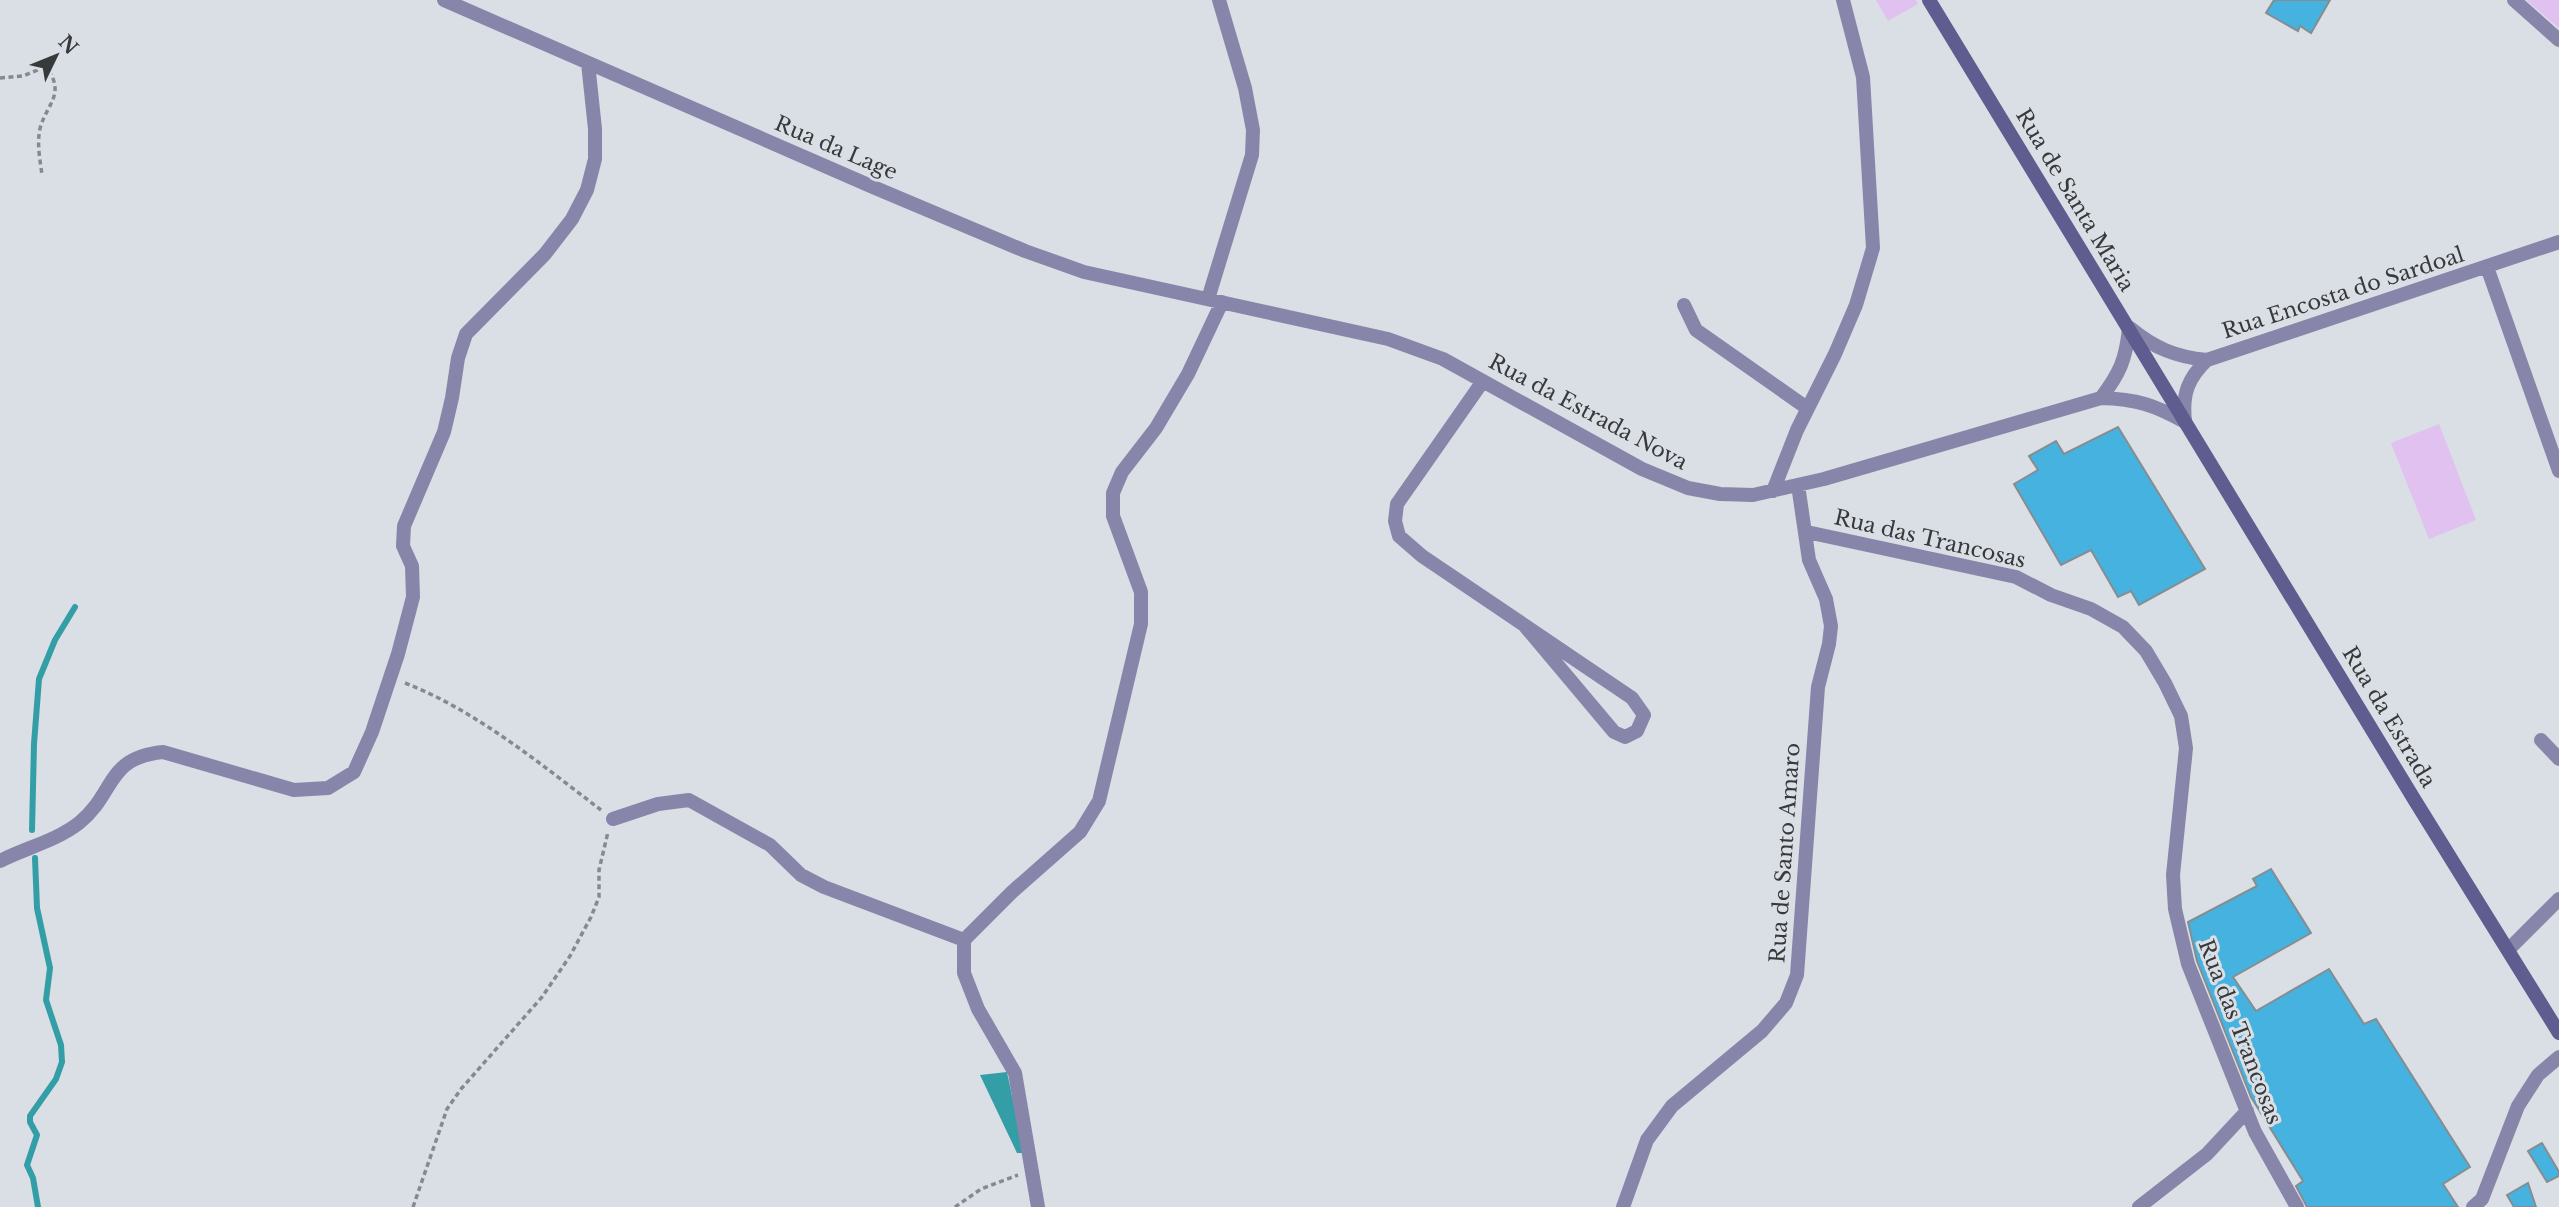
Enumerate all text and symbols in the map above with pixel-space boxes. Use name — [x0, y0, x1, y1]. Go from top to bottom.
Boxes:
north arrow — [21, 21, 91, 91]
text: N — [54, 30, 83, 59]
street label: Rua de Santa Maria — [2010, 104, 2140, 296]
street label: Rua da Lage — [771, 110, 901, 186]
street label: Rua Encosta do Sardoal — [2219, 242, 2467, 344]
street label: Rua da Estrada Nova — [1484, 349, 1692, 476]
street label: Rua das Trancosas — [1832, 504, 2028, 574]
street label: Rua da Estrada — [2337, 642, 2441, 793]
street label: Rua de Santo Amaro — [1764, 742, 1806, 964]
street label: Rua das Trancosas — [2193, 936, 2287, 1128]

